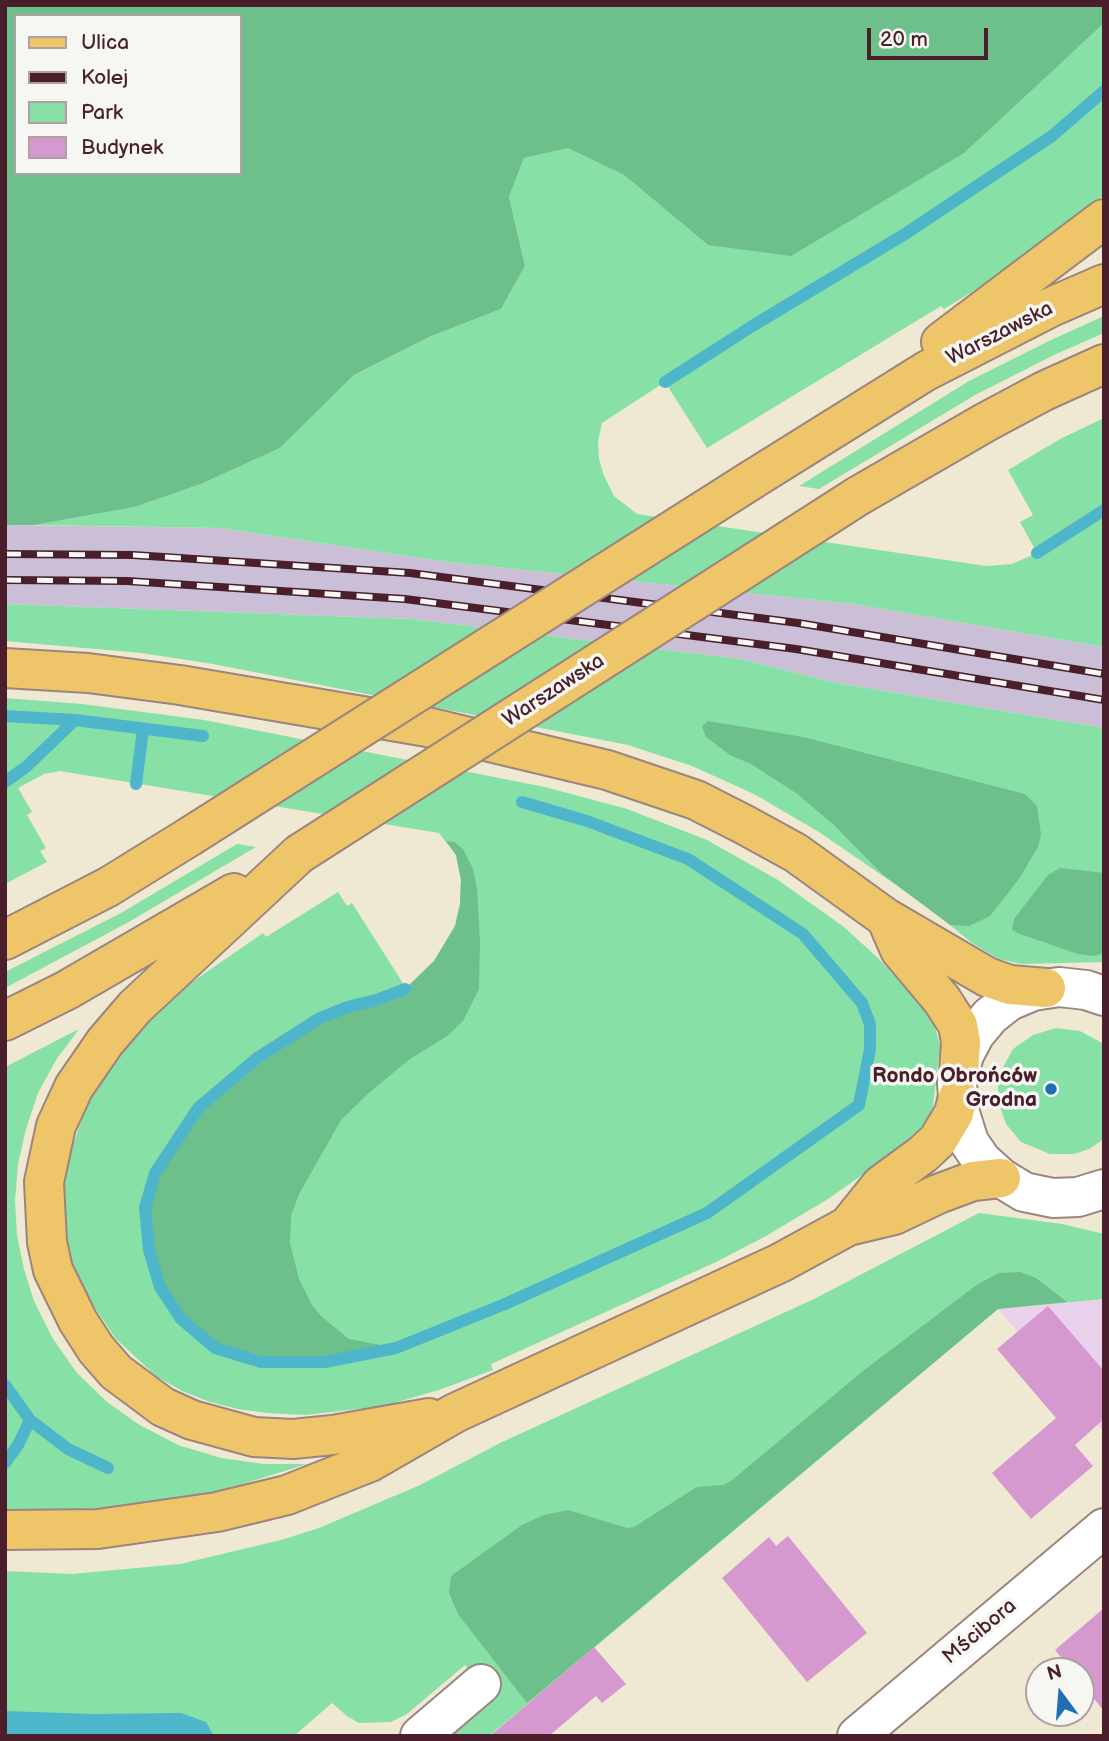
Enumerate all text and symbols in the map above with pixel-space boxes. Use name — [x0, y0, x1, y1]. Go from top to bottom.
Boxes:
legend — [14, 14, 242, 175]
scale bar — [871, 14, 992, 58]
text: 20 m — [880, 27, 928, 52]
text: Ulica — [81, 30, 129, 55]
text: Kolej — [81, 65, 128, 90]
text: Park — [81, 100, 123, 125]
text: Budynek — [81, 135, 163, 160]
street label: Warszawska — [943, 296, 1057, 372]
street label: Warszawska — [499, 649, 609, 733]
place label: Rondo Obrońców Grodna — [872, 1064, 1037, 1114]
marker: Rondo Obrońców Grodna — [1043, 1081, 1059, 1097]
street label: Mścibora — [938, 1594, 1022, 1670]
north arrow — [1025, 1657, 1095, 1727]
text: N — [1045, 1660, 1065, 1686]

